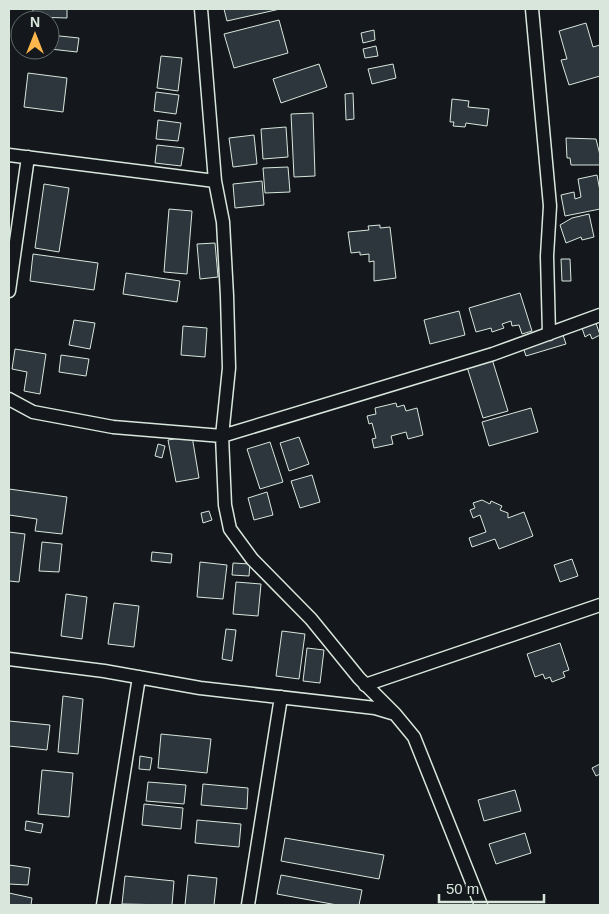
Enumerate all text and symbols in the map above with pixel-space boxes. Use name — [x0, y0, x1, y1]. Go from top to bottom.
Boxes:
north arrow — [10, 10, 60, 60]
text: N — [30, 14, 40, 30]
scale bar — [439, 872, 544, 904]
text: 50 m — [446, 880, 479, 897]

